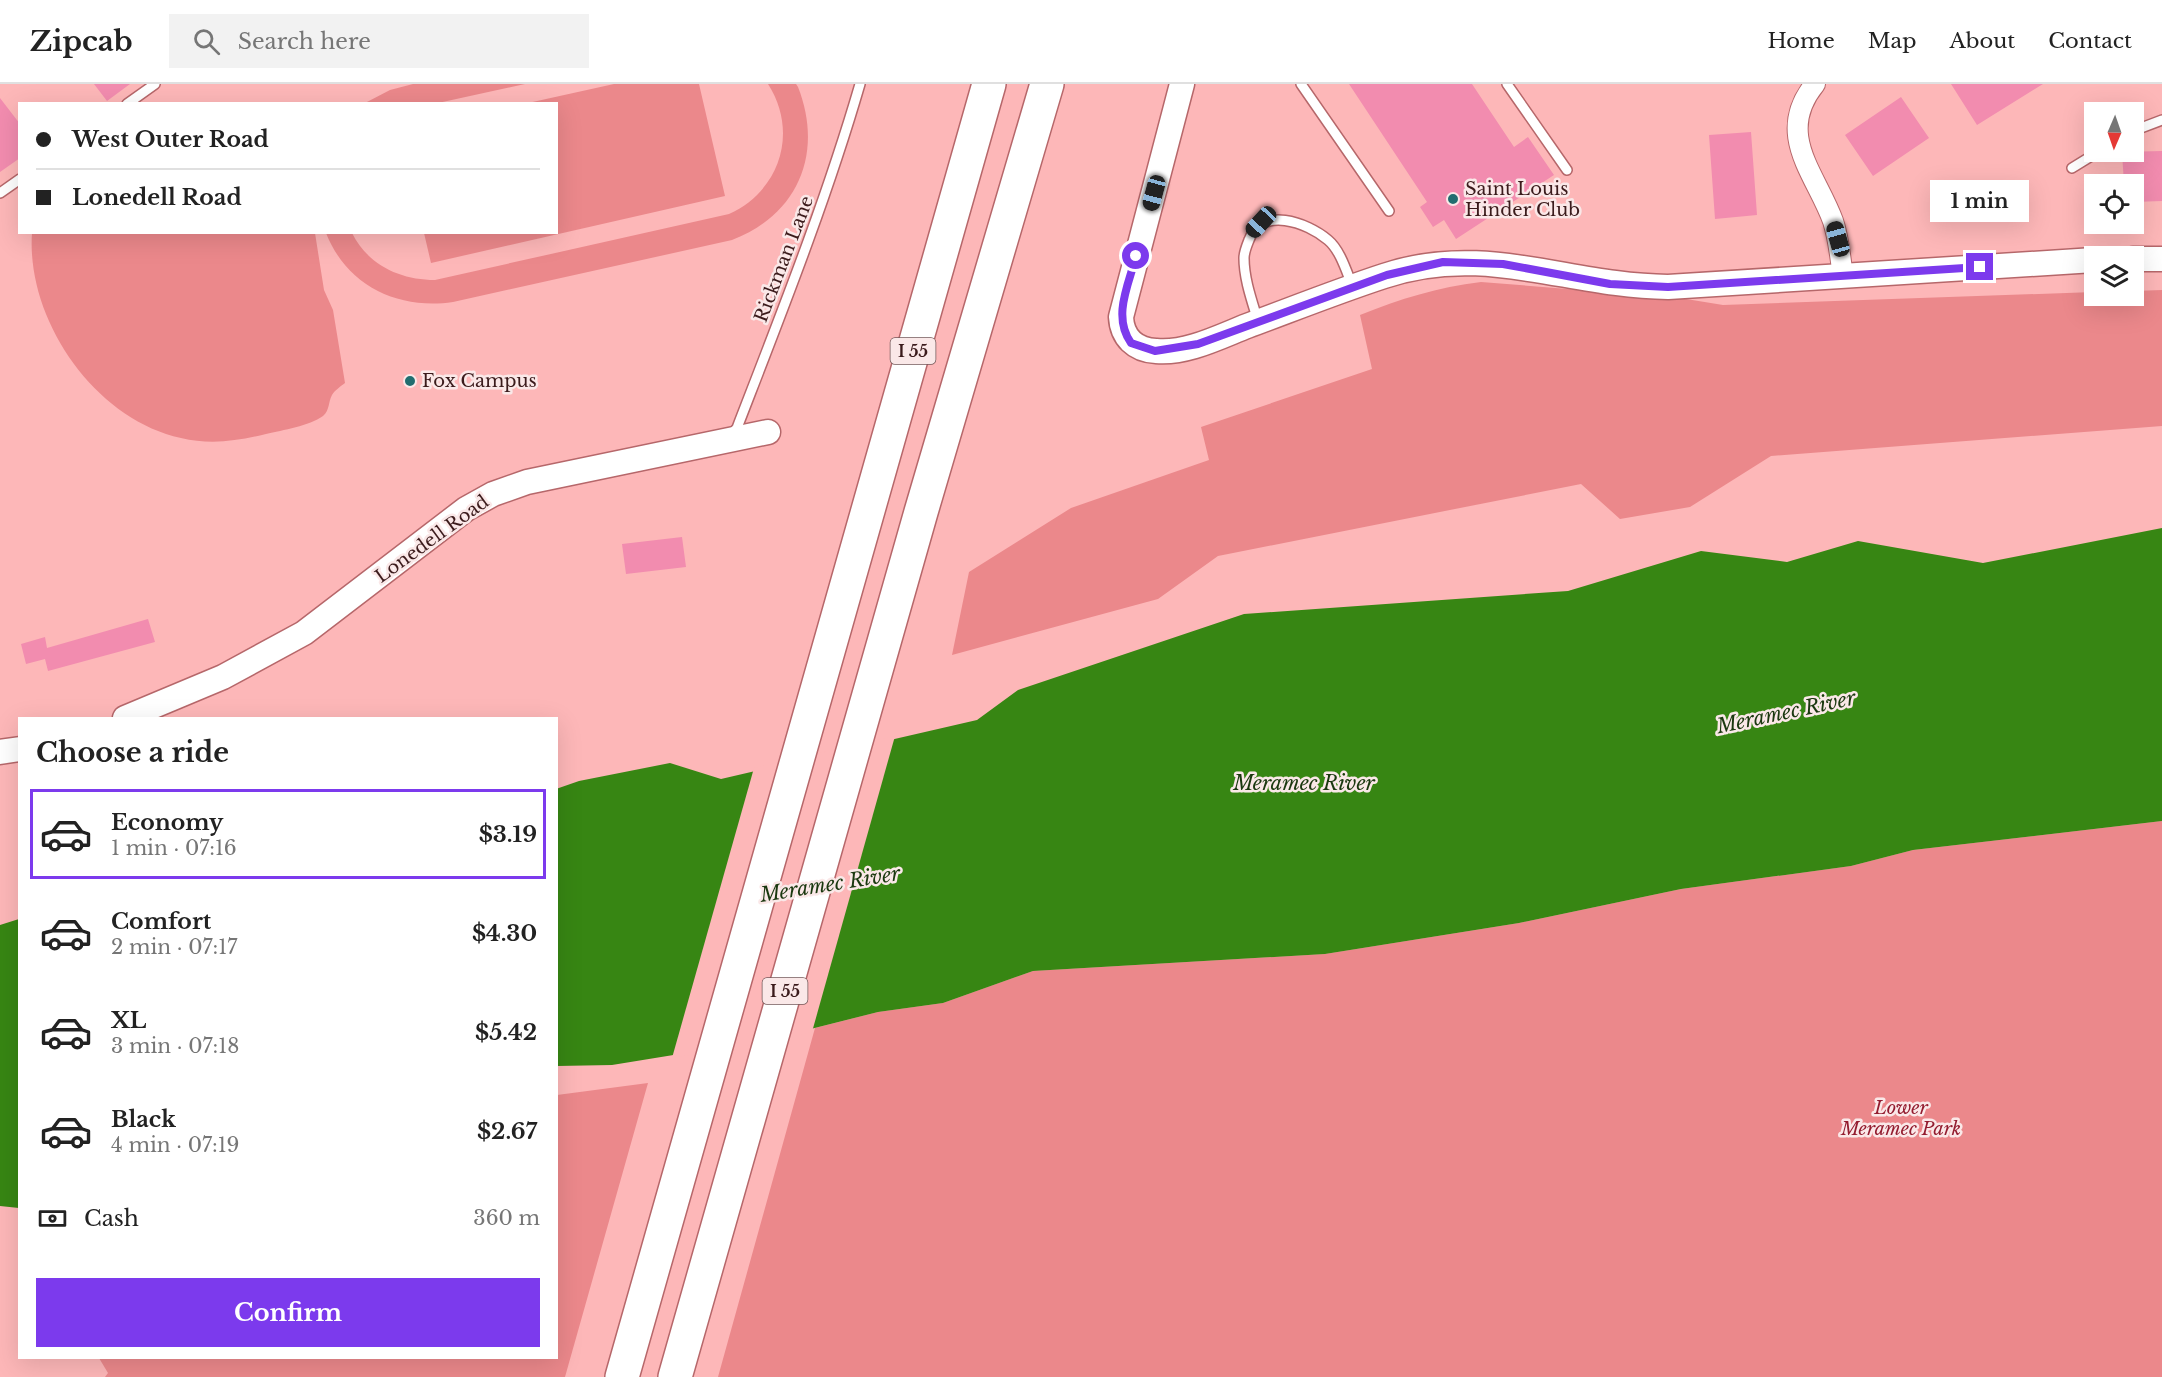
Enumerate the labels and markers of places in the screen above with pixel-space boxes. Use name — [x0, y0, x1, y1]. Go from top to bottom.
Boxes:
place label: Saint Louis Hinder Club — [1465, 178, 1580, 221]
marker: Saint Louis Hinder Club — [1446, 192, 1460, 206]
place label: Fox Campus — [422, 370, 537, 392]
marker: Fox Campus — [403, 374, 417, 388]

